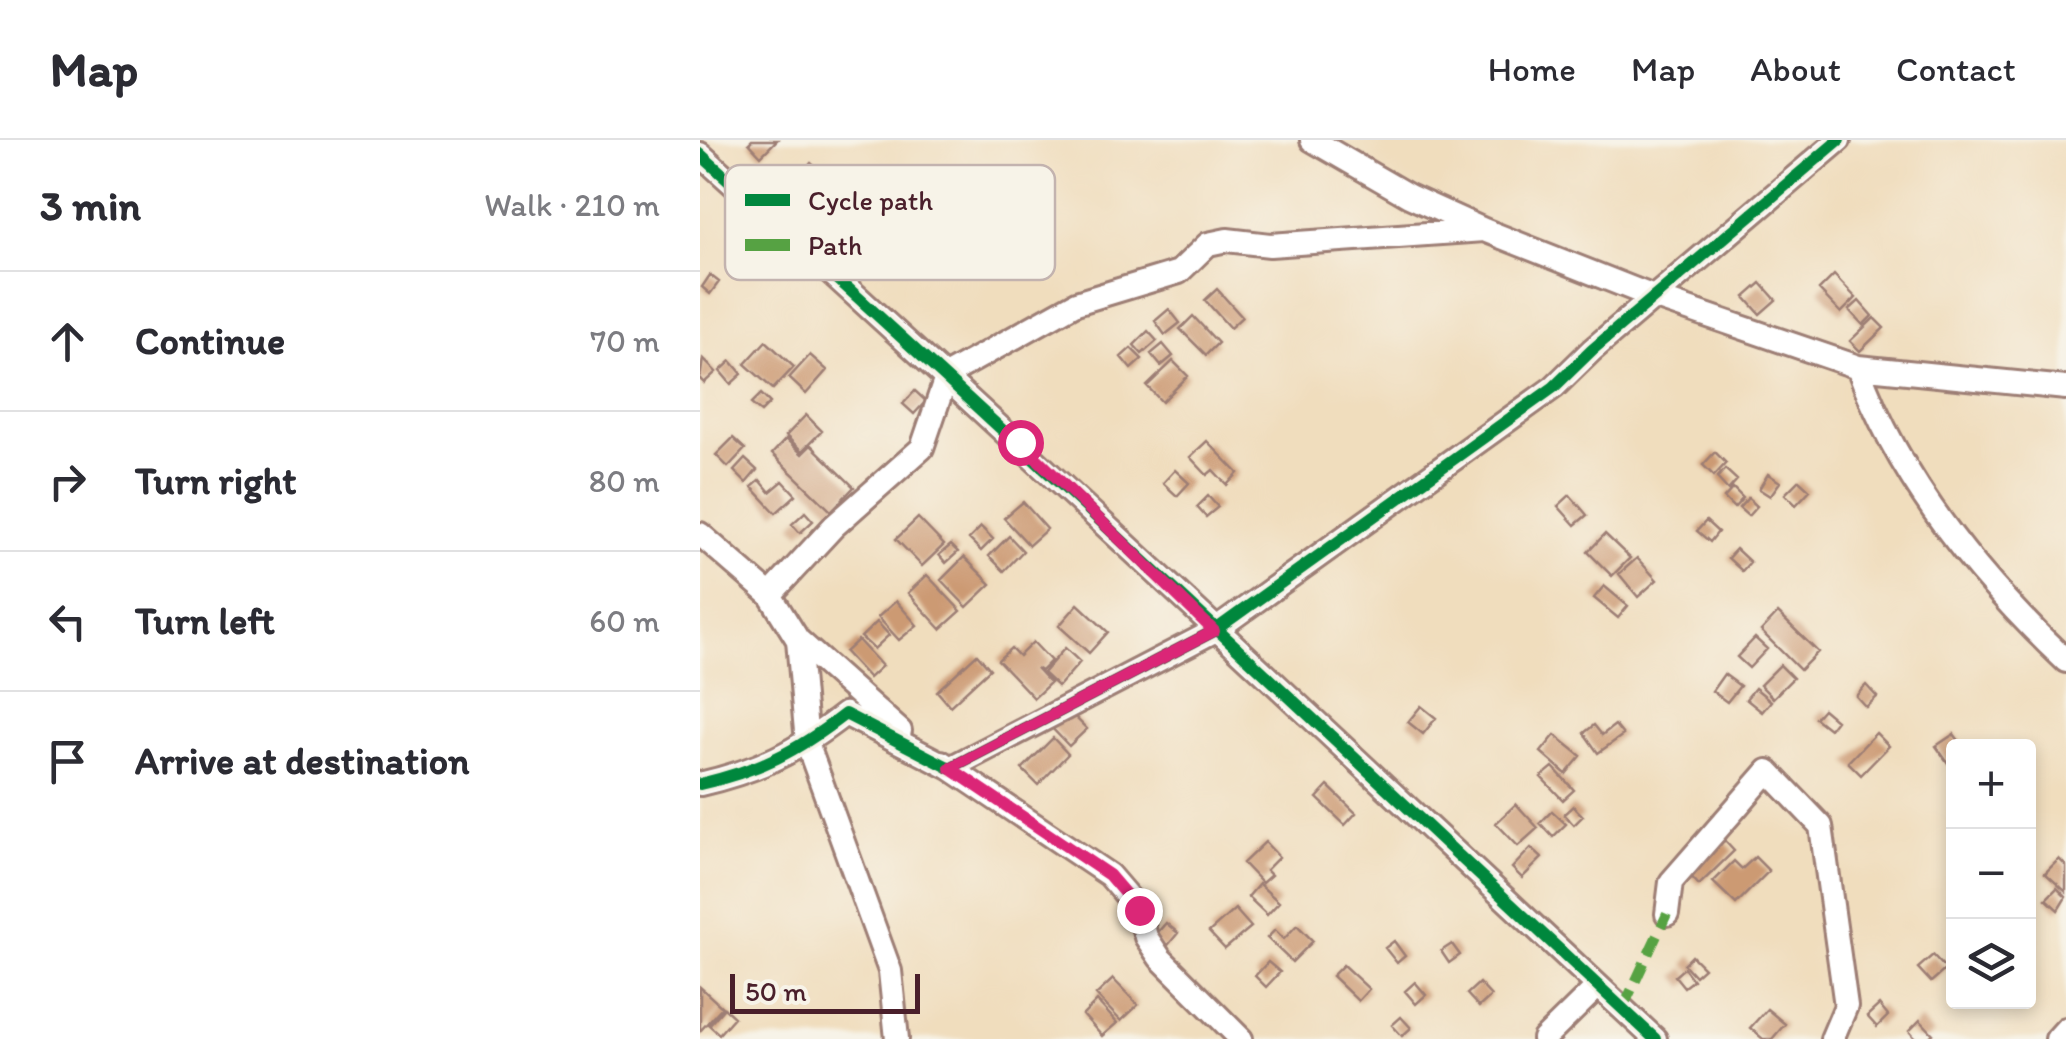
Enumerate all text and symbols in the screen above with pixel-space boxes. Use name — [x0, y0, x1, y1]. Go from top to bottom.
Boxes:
text: Map — [50, 40, 138, 98]
text: Home — [1488, 48, 1576, 90]
text: Map — [1631, 48, 1695, 90]
text: About — [1750, 48, 1841, 90]
text: Contact — [1896, 48, 2016, 90]
legend — [725, 165, 1055, 280]
text: 3 min — [40, 180, 141, 231]
text: Cycle path — [808, 183, 933, 217]
text: Walk · 210 m — [484, 186, 660, 224]
text: Path — [808, 228, 862, 262]
icon: ahead — [40, 314, 95, 369]
text: Continue — [135, 318, 285, 364]
text: 70 m — [590, 322, 660, 360]
route start — [998, 420, 1044, 466]
icon: right — [40, 454, 95, 509]
text: Turn right — [135, 458, 297, 504]
text: 80 m — [589, 462, 660, 500]
icon: left — [40, 594, 95, 649]
text: Turn left — [135, 598, 275, 644]
text: 60 m — [589, 602, 660, 640]
icon: arrive — [40, 734, 95, 789]
text: Arrive at destination — [135, 738, 470, 784]
map controls — [1946, 739, 2036, 1009]
button: + — [1946, 739, 2036, 829]
button: − — [1946, 829, 2036, 919]
route end — [1117, 888, 1163, 934]
button: layers — [1946, 919, 2036, 1009]
scale bar — [730, 969, 920, 1014]
text: 50 m — [745, 974, 807, 1008]

